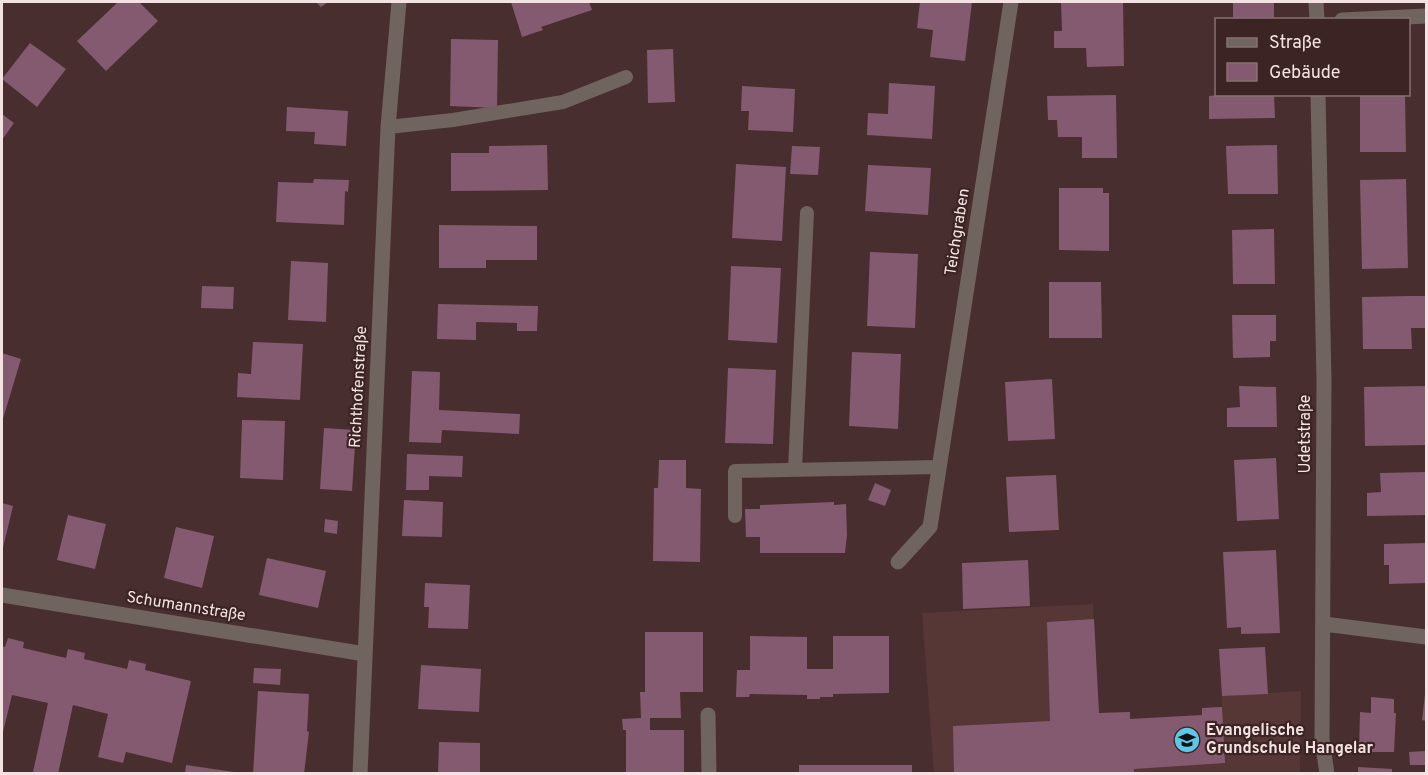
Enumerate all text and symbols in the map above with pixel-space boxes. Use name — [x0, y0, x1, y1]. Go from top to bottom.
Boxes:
legend — [1215, 18, 1410, 96]
text: Straße — [1269, 32, 1321, 55]
text: Gebäude — [1269, 62, 1341, 85]
street label: Teichgraben — [941, 187, 975, 277]
street label: Richthofenstraße — [346, 325, 372, 449]
street label: Udetstraße — [1296, 395, 1316, 473]
street label: Schumannstraße — [125, 588, 247, 626]
place label: Evangelische Grundschule Hangelar — [1206, 721, 1374, 759]
school or university icon: Evangelische Grundschule Hangelar — [1172, 725, 1202, 755]

